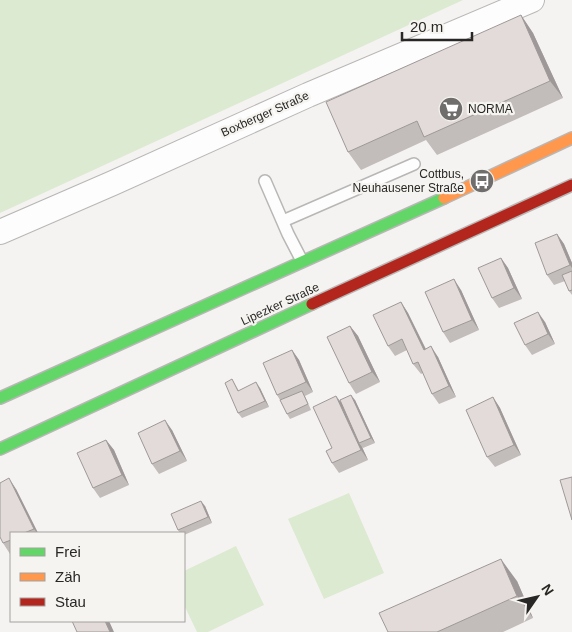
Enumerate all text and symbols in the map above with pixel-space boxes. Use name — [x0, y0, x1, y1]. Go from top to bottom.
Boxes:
scale bar — [402, 10, 472, 42]
text: 20 m — [410, 18, 443, 35]
street label: Boxberger Straße — [219, 88, 311, 140]
supermarket icon: NORMA — [438, 96, 464, 122]
place label: NORMA — [468, 102, 513, 116]
place label: Cottbus, Neuhausener Straße — [353, 167, 464, 195]
bus stop icon: Cottbus, Neuhausener Straße — [469, 168, 495, 194]
street label: Lipezker Straße — [239, 280, 322, 328]
legend — [10, 532, 185, 622]
text: Frei — [55, 543, 81, 560]
text: Zäh — [55, 568, 81, 585]
north arrow — [512, 572, 562, 622]
text: N — [538, 581, 557, 598]
text: Stau — [55, 593, 86, 610]

